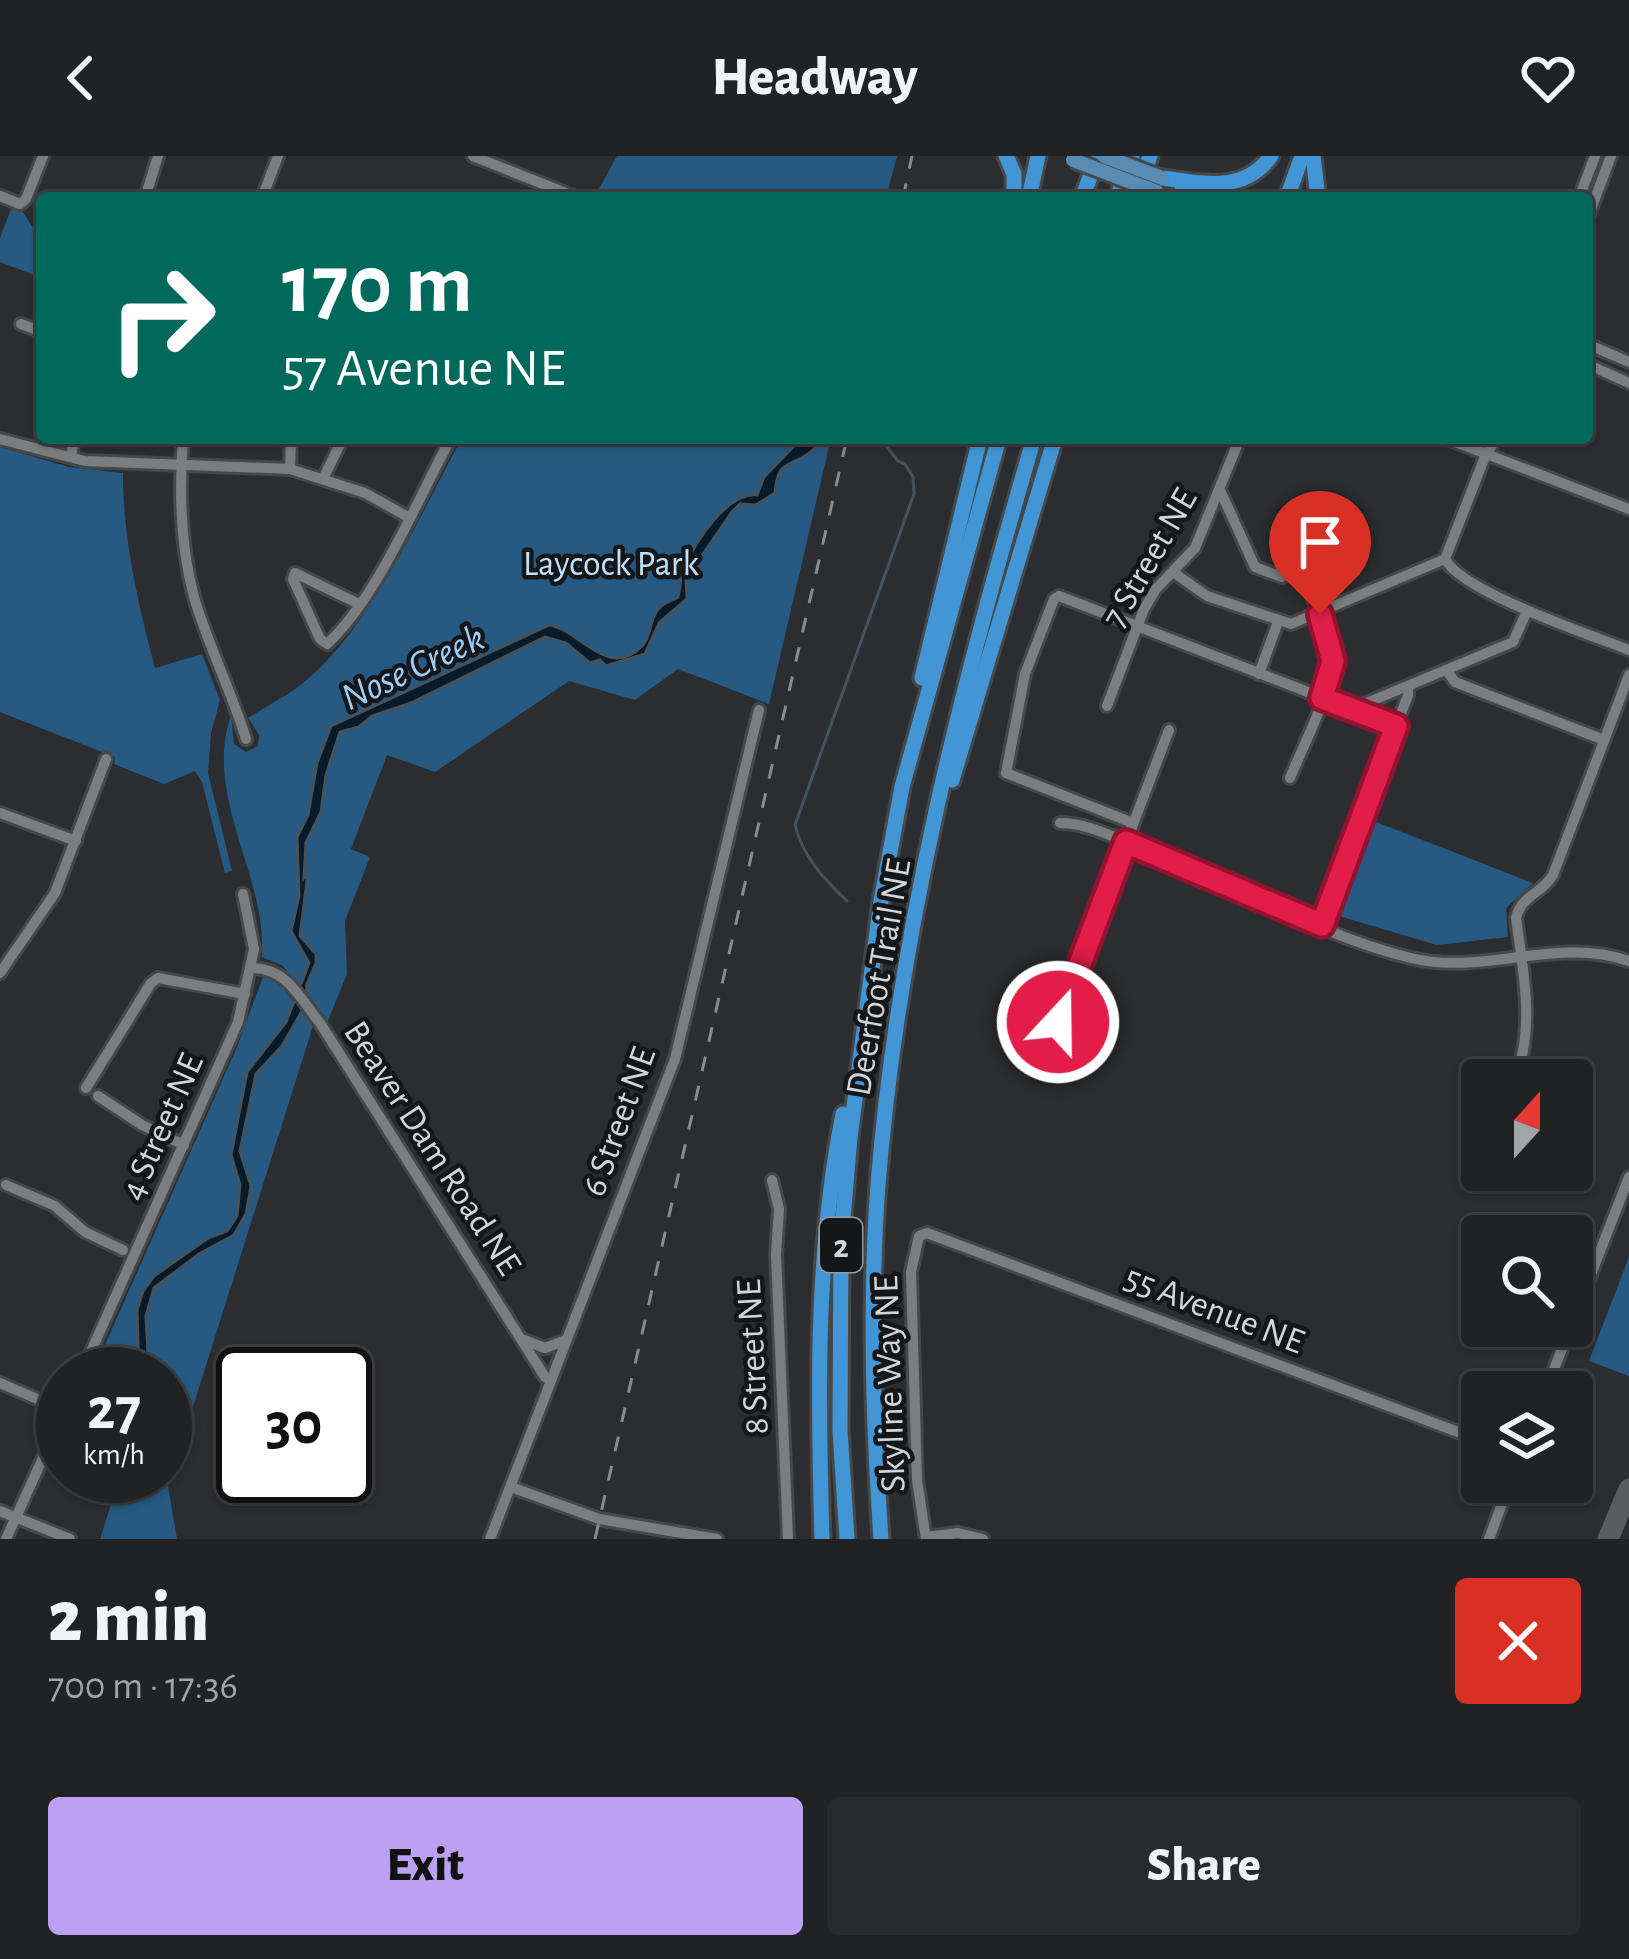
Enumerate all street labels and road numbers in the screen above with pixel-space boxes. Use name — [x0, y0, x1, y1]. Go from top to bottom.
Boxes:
street label: 7 Street NE — [1096, 482, 1204, 634]
street label: Deerfoot Trail NE — [840, 856, 918, 1099]
street label: Beaver Dam Road NE — [337, 1015, 528, 1281]
street label: 6 Street NE — [575, 1042, 662, 1201]
street label: 4 Street NE — [114, 1048, 210, 1205]
road number: 2 — [820, 1218, 862, 1272]
street label: 55 Avenue NE — [1120, 1259, 1309, 1361]
street label: Skyline Way NE — [868, 1275, 912, 1493]
street label: 8 Street NE — [731, 1278, 775, 1436]

